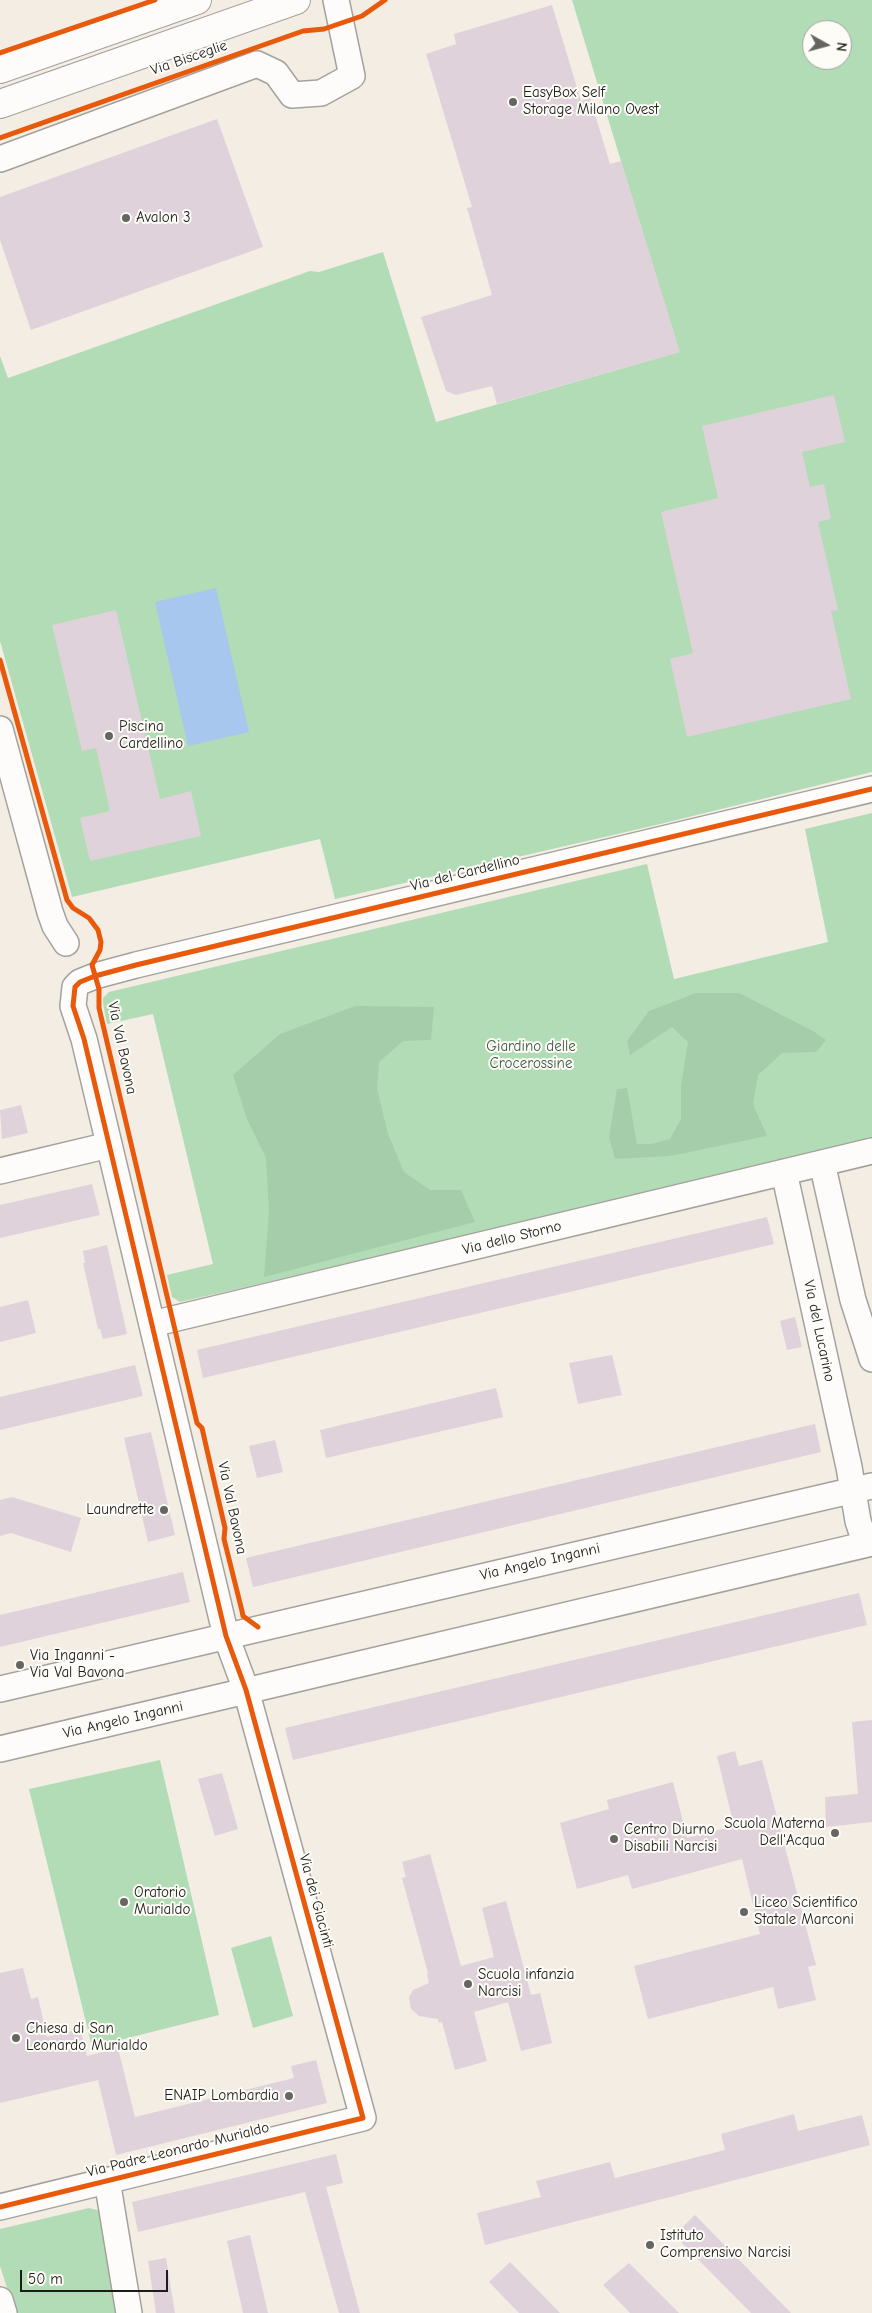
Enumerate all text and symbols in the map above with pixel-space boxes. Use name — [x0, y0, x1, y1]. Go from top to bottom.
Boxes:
north arrow — [802, 20, 852, 70]
street label: Via Bisceglie — [148, 36, 230, 80]
text: N — [832, 41, 850, 52]
place label: EasyBox Self Storage Milano Ovest — [523, 84, 659, 119]
marker: EasyBox Self Storage Milano Ovest — [507, 96, 519, 108]
place label: Avalon 3 — [136, 209, 191, 227]
marker: Avalon 3 — [120, 212, 132, 224]
place label: Piscina Cardellino — [119, 718, 183, 753]
marker: Piscina Cardellino — [103, 730, 115, 742]
street label: Via del Cardellino — [408, 851, 522, 895]
street label: Via Val Bavona — [103, 1000, 141, 1096]
park label: Giardino delle Crocerossine — [486, 1038, 576, 1073]
street label: Via dello Storno — [461, 1217, 563, 1259]
street label: Via del Lucarino — [799, 1279, 839, 1383]
street label: Via Val Bavona — [213, 1460, 251, 1556]
place label: Laundrette — [86, 1501, 154, 1519]
marker: Laundrette — [158, 1504, 170, 1516]
street label: Via Angelo Inganni — [478, 1539, 602, 1585]
place label: Via Inganni - Via Val Bavona — [30, 1647, 124, 1682]
marker: Via Inganni - Via Val Bavona — [14, 1659, 26, 1671]
street label: Via Angelo Inganni — [61, 1697, 185, 1743]
place label: Scuola Materna Dell'Acqua — [724, 1815, 825, 1850]
place label: Centro Diurno Disabili Narcisi — [624, 1821, 717, 1856]
marker: Scuola Materna Dell'Acqua — [829, 1827, 841, 1839]
marker: Centro Diurno Disabili Narcisi — [608, 1833, 620, 1845]
street label: Via dei Giacinti — [295, 1852, 337, 1950]
place label: Oratorio Murialdo — [134, 1884, 191, 1919]
place label: Liceo Scientifico Statale Marconi — [754, 1894, 858, 1929]
marker: Oratorio Murialdo — [118, 1896, 130, 1908]
marker: Liceo Scientifico Statale Marconi — [738, 1906, 750, 1918]
place label: Scuola infanzia Narcisi — [478, 1966, 574, 2001]
marker: Scuola infanzia Narcisi — [462, 1978, 474, 1990]
place label: Chiesa di San Leonardo Murialdo — [26, 2020, 148, 2055]
marker: Chiesa di San Leonardo Murialdo — [10, 2032, 22, 2044]
place label: ENAIP Lombardia — [164, 2087, 279, 2105]
marker: ENAIP Lombardia — [283, 2090, 295, 2102]
street label: Via Padre Leonardo Murialdo — [85, 2119, 271, 2181]
place label: Istituto Comprensivo Narcisi — [660, 2227, 791, 2262]
marker: Istituto Comprensivo Narcisi — [644, 2239, 656, 2251]
scale bar — [22, 2260, 170, 2292]
text: 50 m — [28, 2270, 63, 2288]

